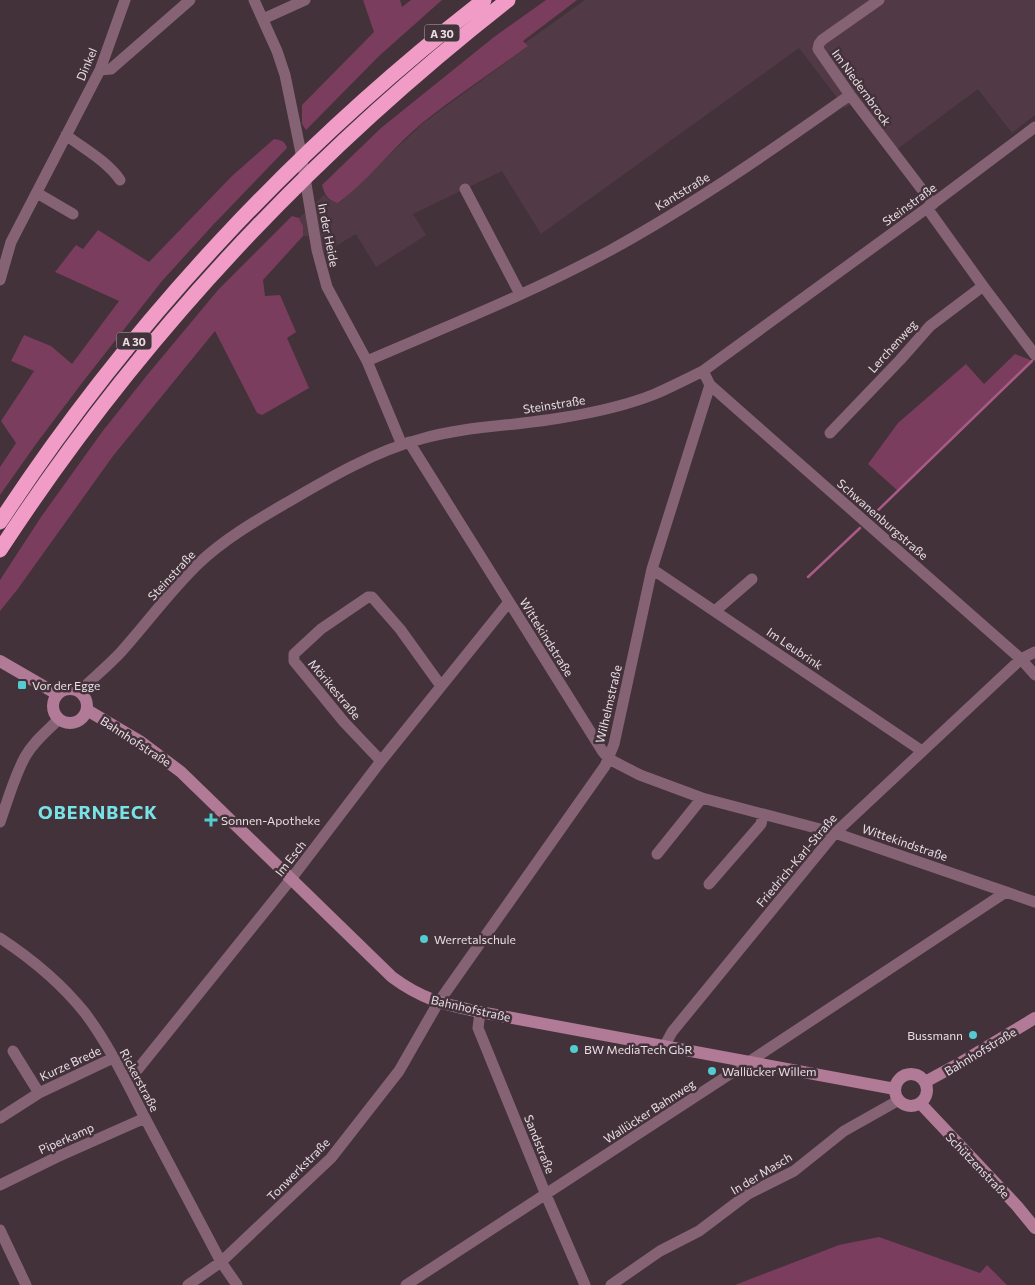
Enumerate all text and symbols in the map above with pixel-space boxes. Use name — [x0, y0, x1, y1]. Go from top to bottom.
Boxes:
road number: A 30 — [424, 24, 460, 42]
street label: Dinkel — [73, 45, 99, 83]
street label: Im Niedernbrock — [830, 46, 895, 128]
street label: Kantstraße — [652, 169, 712, 213]
street label: Steinstraße — [879, 180, 939, 228]
street label: In der Heide — [316, 202, 342, 268]
street label: Lerchenweg — [865, 316, 920, 375]
road number: A 30 — [116, 332, 152, 350]
street label: Steinstraße — [522, 392, 586, 416]
street label: Schwanenburgstraße — [835, 476, 931, 562]
street label: Steinstraße — [144, 547, 198, 603]
street label: Wittekindstraße — [517, 595, 577, 679]
street label: Im Leubrink — [764, 624, 826, 672]
street label: Mörikestraße — [306, 656, 364, 722]
street label: Wilhelmstraße — [592, 663, 624, 745]
place label: Vor der Egge — [32, 678, 100, 692]
marker: Vor der Egge — [16, 679, 28, 691]
street label: Bahnhofstraße — [98, 713, 174, 769]
district label: OBERNBECK — [38, 801, 158, 823]
street label: Friedrich-Karl-Straße — [753, 811, 839, 909]
place label: Sonnen-Apotheke — [221, 813, 320, 827]
marker: Sonnen-Apotheke — [205, 814, 217, 826]
street label: Wittekindstraße — [860, 821, 950, 863]
street label: Im Esch — [272, 837, 308, 879]
place label: Werretalschule — [434, 932, 516, 946]
marker: Werretalschule — [418, 933, 430, 945]
street label: Bahnhofstraße — [430, 992, 512, 1024]
street label: Bahnhofstraße — [942, 1024, 1018, 1078]
place label: Bussmann — [907, 1028, 963, 1042]
marker: Bussmann — [967, 1029, 979, 1041]
place label: BW MediaTech GbR — [584, 1042, 692, 1056]
street label: Kurze Brede — [37, 1043, 103, 1083]
marker: BW MediaTech GbR — [568, 1043, 580, 1055]
street label: Rickerstraße — [118, 1046, 162, 1114]
place label: Wallücker Willem — [722, 1064, 817, 1078]
marker: Wallücker Willem — [706, 1065, 718, 1077]
street label: Wallücker Bahnweg — [601, 1076, 698, 1146]
street label: Sandstraße — [522, 1113, 558, 1175]
street label: Piperkamp — [36, 1120, 96, 1156]
street label: Schützenstraße — [943, 1129, 1013, 1201]
street label: Tonwerkstraße — [264, 1135, 332, 1203]
street label: In der Masch — [728, 1149, 794, 1197]

